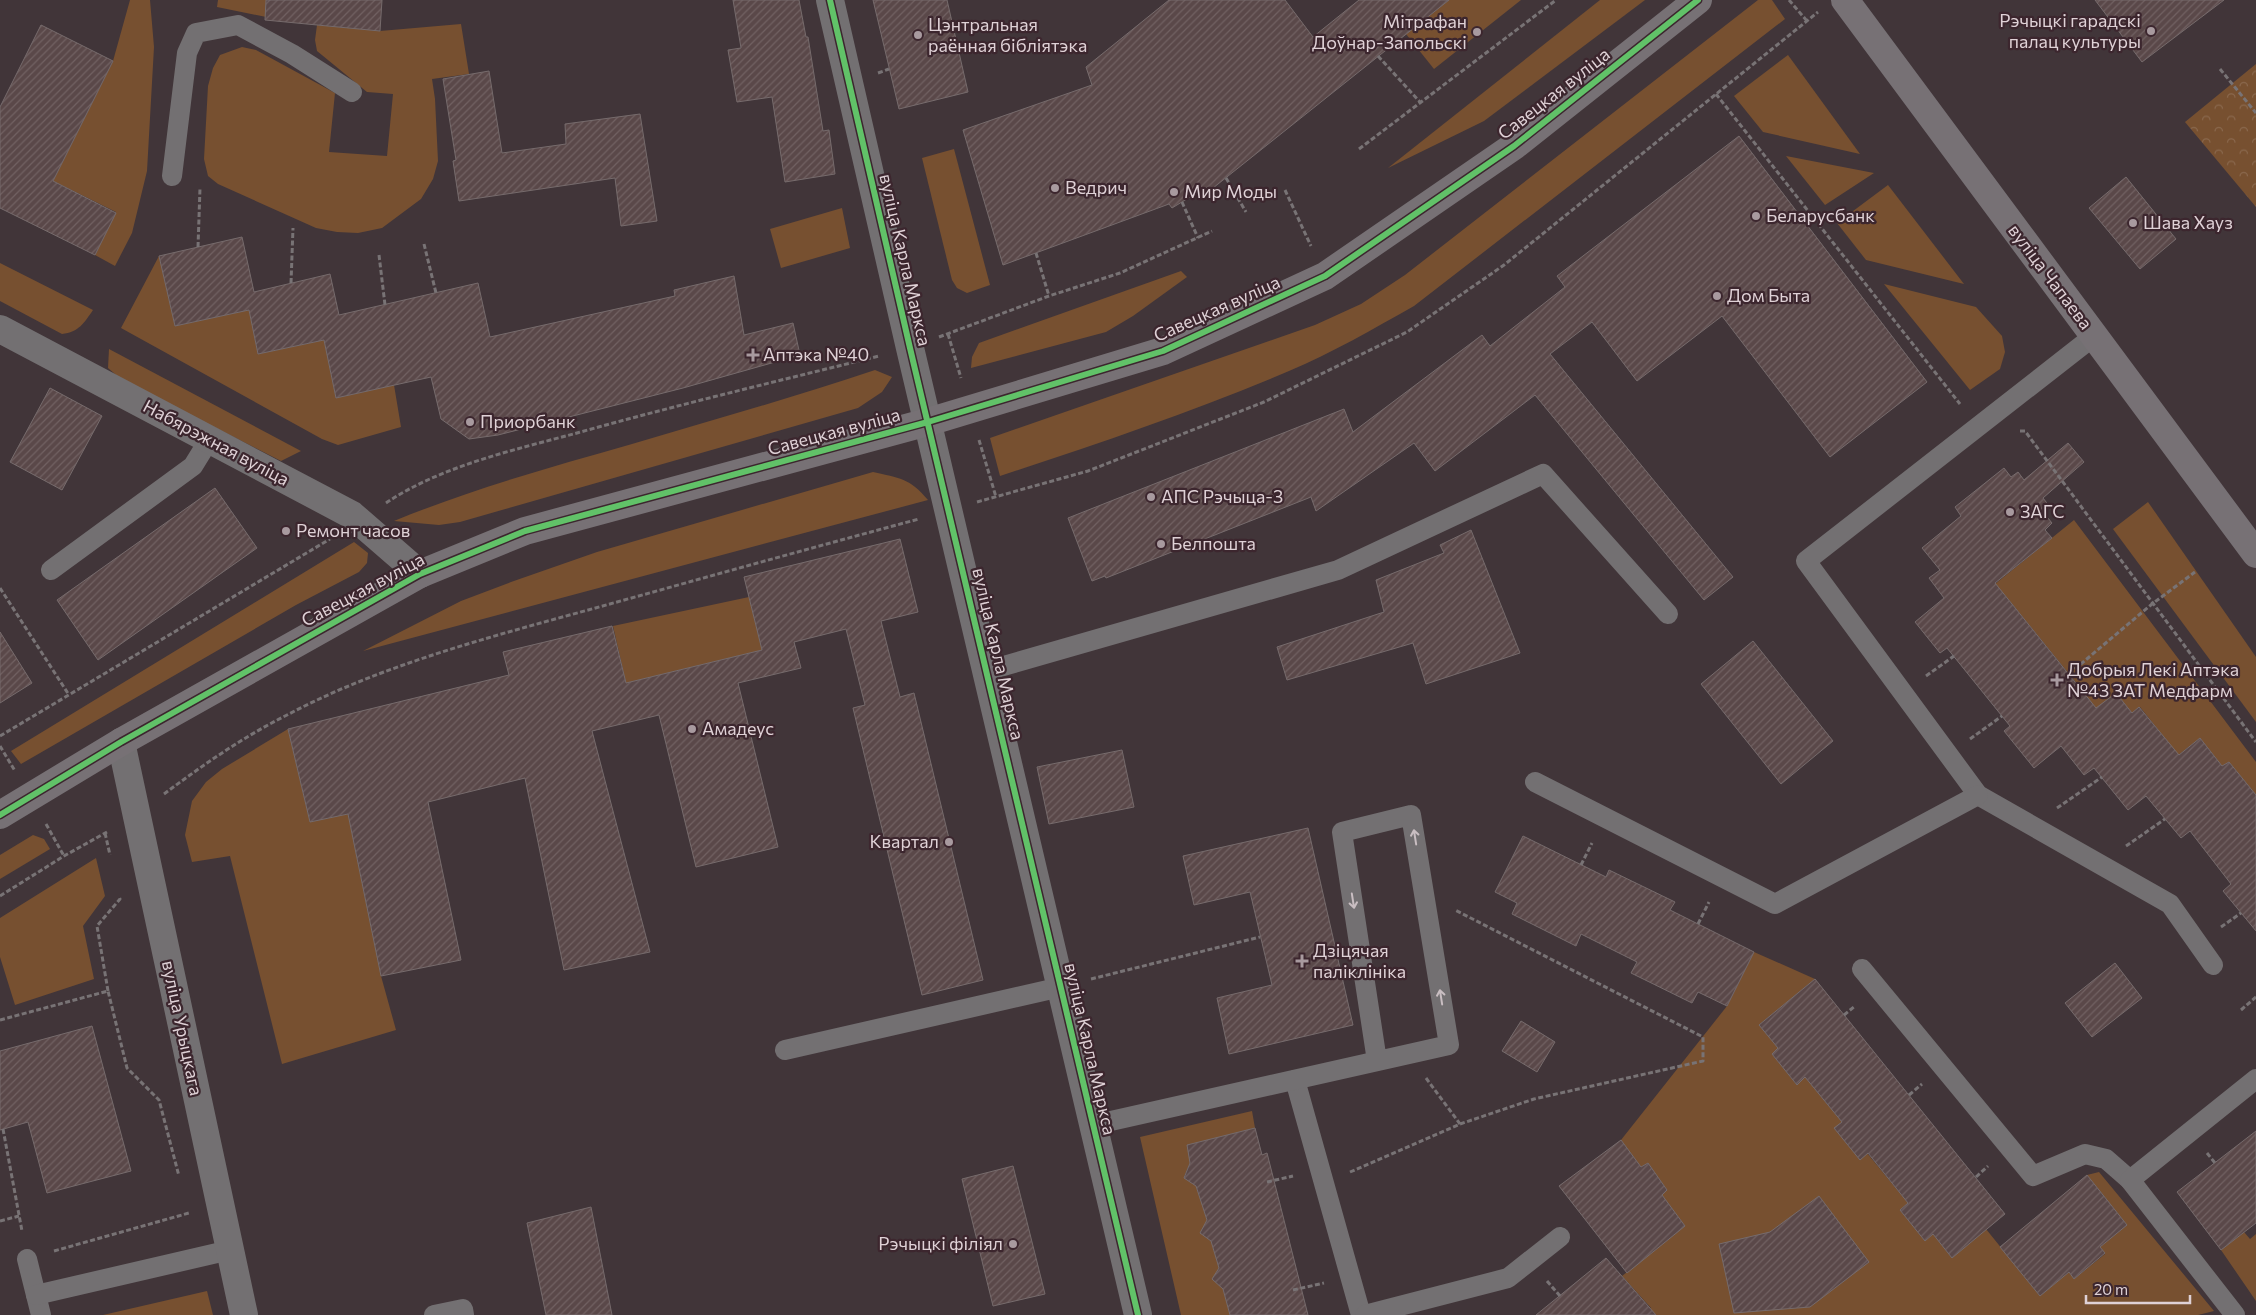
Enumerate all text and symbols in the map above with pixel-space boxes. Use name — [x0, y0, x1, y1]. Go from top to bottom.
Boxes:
place label: Рэчыцкі гарадскі палац культуры — [1999, 9, 2141, 52]
place label: Мітрафан Доўнар-Запольскі — [1312, 10, 1467, 53]
place label: Цэнтральная раённая бібліятэка — [928, 13, 1087, 56]
marker: Рэчыцкі гарадскі палац культуры — [2145, 25, 2157, 37]
marker: Мітрафан Доўнар-Запольскі — [1471, 26, 1483, 38]
marker: Цэнтральная раённая бібліятэка — [912, 29, 924, 41]
street label: Савецкая вуліца — [1493, 43, 1614, 144]
street label: вуліца Карла Маркса — [875, 172, 936, 348]
place label: Ведрич — [1065, 176, 1127, 198]
place label: Мир Моды — [1184, 180, 1277, 202]
marker: Ведрич — [1049, 182, 1061, 194]
marker: Мир Моды — [1168, 186, 1180, 198]
place label: Беларусбанк — [1766, 204, 1875, 226]
marker: Беларусбанк — [1750, 210, 1762, 222]
place label: Шава Хауз — [2143, 211, 2233, 233]
marker: Шава Хауз — [2127, 217, 2139, 229]
street label: вуліца Чапаева — [2004, 219, 2097, 333]
street label: Савецкая вуліца — [1150, 270, 1283, 346]
place label: Дом Быта — [1727, 284, 1810, 306]
marker: Дом Быта — [1711, 290, 1723, 302]
place label: Аптэка №40 — [763, 343, 869, 365]
marker: Аптэка №40 — [747, 349, 759, 361]
street label: Набярэжная вуліца — [140, 394, 293, 490]
street label: Савецкая вуліца — [765, 403, 902, 459]
place label: Приорбанк — [480, 410, 576, 432]
marker: Приорбанк — [464, 416, 476, 428]
place label: АПС Рэчыца-3 — [1161, 485, 1283, 507]
marker: АПС Рэчыца-3 — [1145, 491, 1157, 503]
place label: ЗАГС — [2020, 500, 2065, 522]
marker: ЗАГС — [2004, 506, 2016, 518]
place label: Ремонт часов — [296, 519, 410, 541]
marker: Ремонт часов — [280, 525, 292, 537]
place label: Белпошта — [1171, 532, 1256, 554]
marker: Белпошта — [1155, 538, 1167, 550]
street label: Савецкая вуліца — [297, 547, 428, 631]
street label: вуліца Карла Маркса — [968, 566, 1029, 742]
place label: Добрыя Лекі Аптэка №43 ЗАТ Медфарм — [2067, 658, 2239, 701]
marker: Добрыя Лекі Аптэка №43 ЗАТ Медфарм — [2051, 674, 2063, 686]
place label: Амадеус — [702, 717, 774, 739]
marker: Амадеус — [686, 723, 698, 735]
one-way arrow — [1409, 829, 1419, 845]
place label: Квартал — [869, 830, 939, 852]
marker: Квартал — [943, 836, 955, 848]
one-way arrow — [1348, 892, 1358, 908]
place label: Дзіцячая паліклініка — [1313, 939, 1406, 982]
marker: Дзіцячая паліклініка — [1295, 954, 1309, 968]
street label: вуліца Урыцкага — [158, 958, 208, 1097]
street label: вуліца Карла Маркса — [1060, 961, 1121, 1137]
one-way arrow — [1436, 989, 1446, 1005]
place label: Рэчыцкі філіял — [878, 1232, 1003, 1254]
marker: Рэчыцкі філіял — [1007, 1238, 1019, 1250]
scale bar — [2086, 1272, 2190, 1304]
text: 20 m — [2094, 1280, 2128, 1298]

